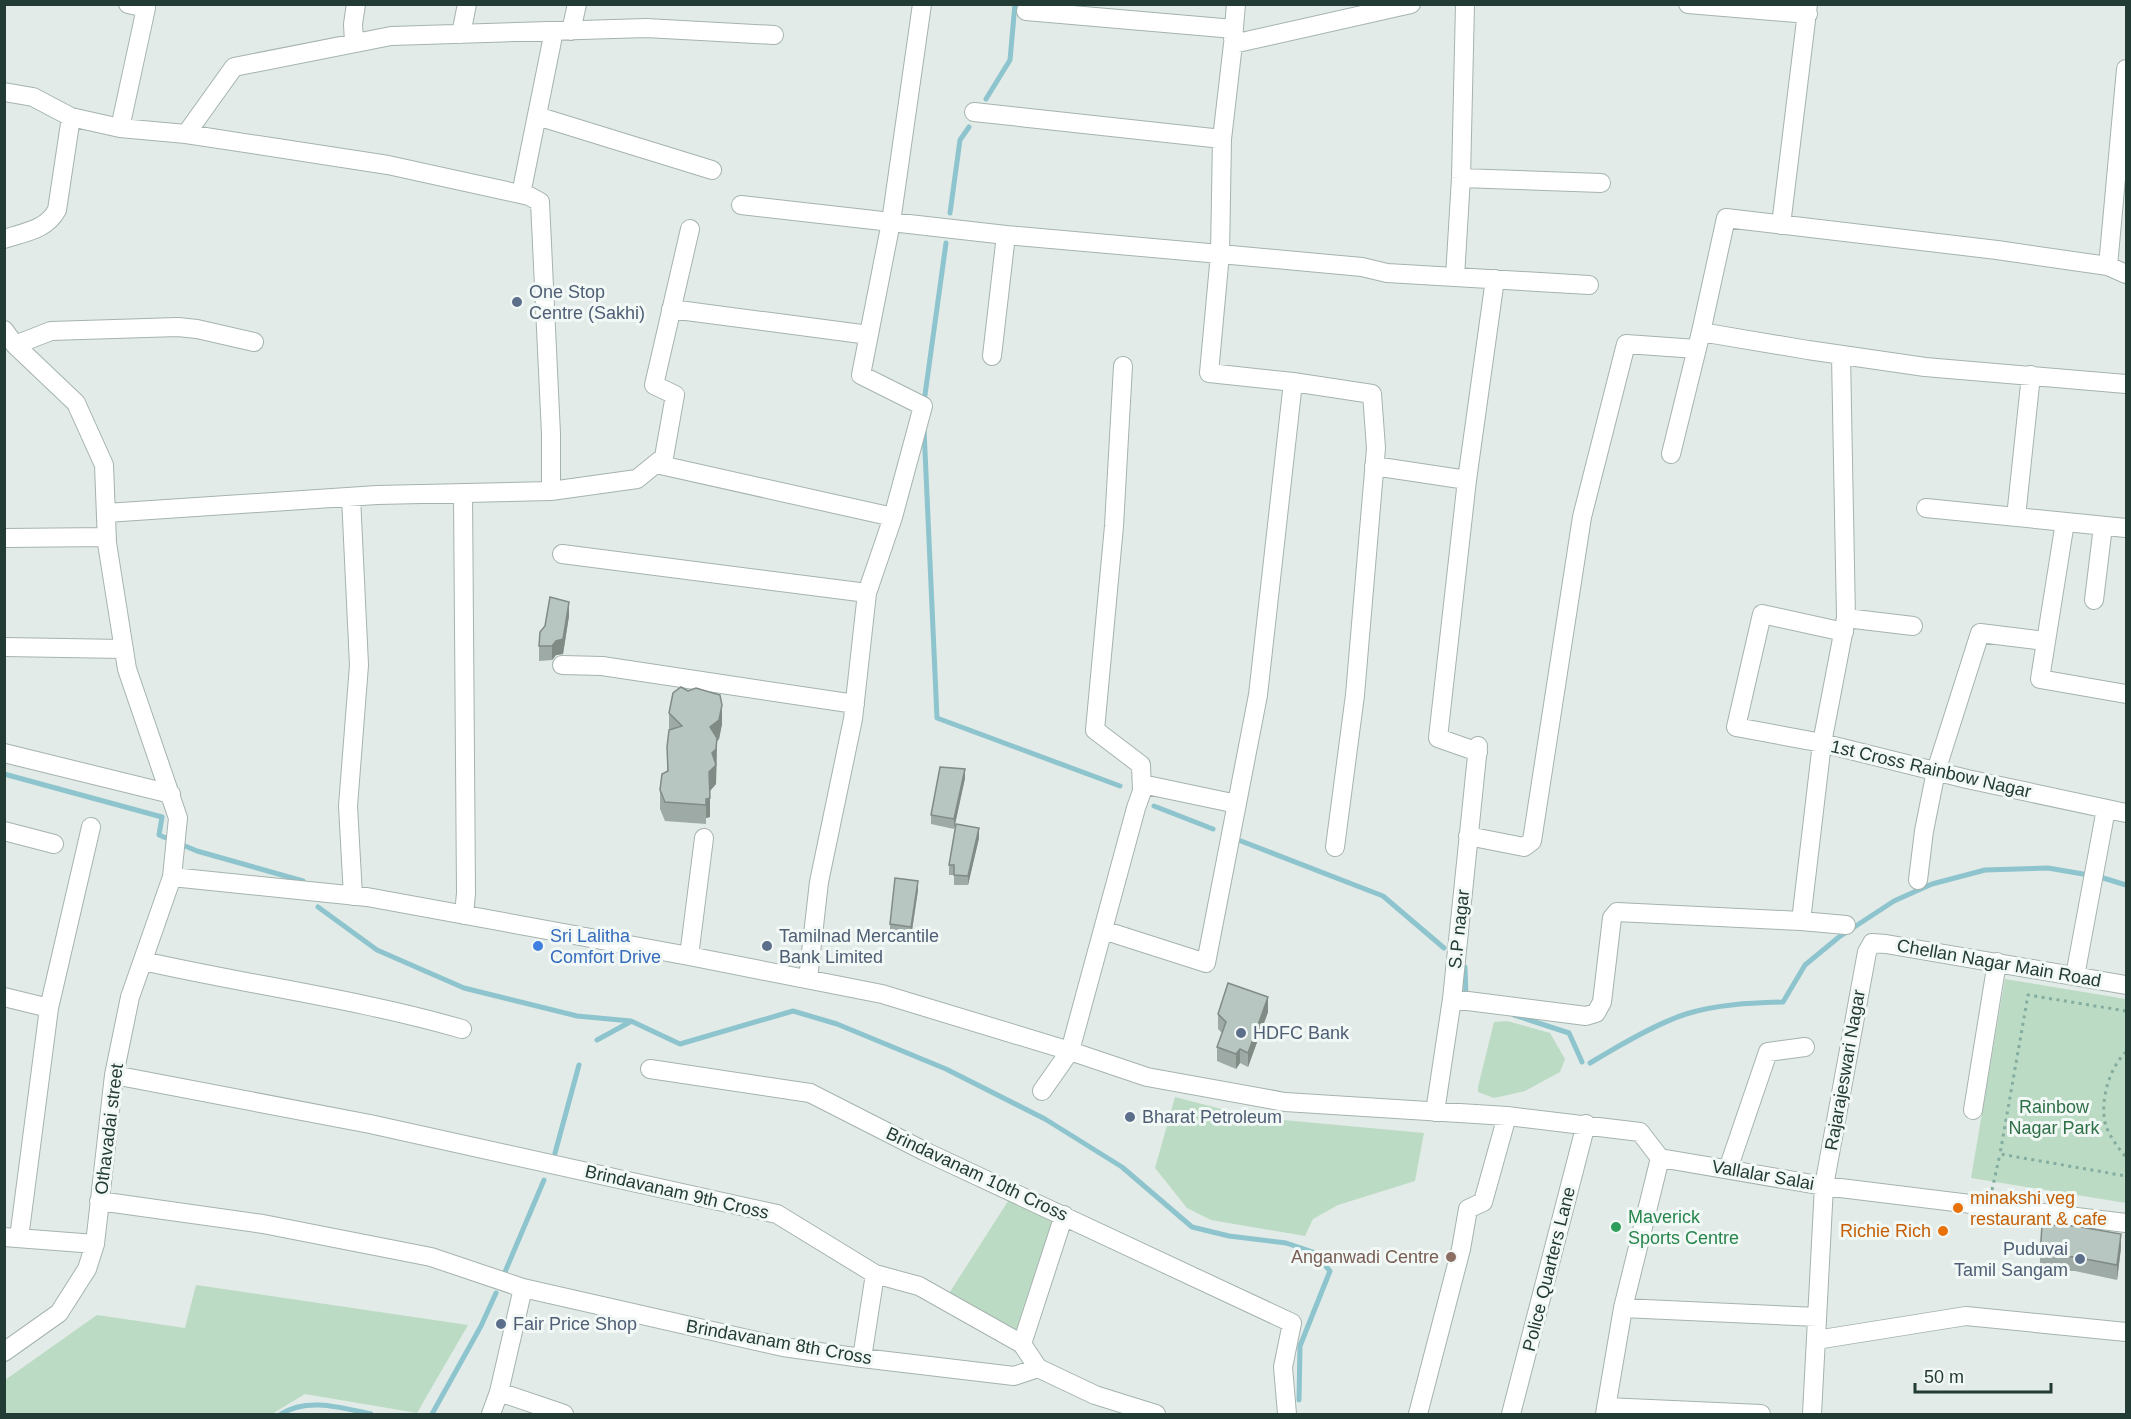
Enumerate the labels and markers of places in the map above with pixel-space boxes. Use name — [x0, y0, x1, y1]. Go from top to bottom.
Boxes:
place label: One Stop Centre (Sakhi) — [529, 282, 645, 323]
marker: One Stop Centre (Sakhi) — [510, 295, 524, 309]
place label: Sri Lalitha Comfort Drive — [550, 926, 661, 967]
place label: Tamilnad Mercantile Bank Limited — [779, 926, 939, 967]
marker: Sri Lalitha Comfort Drive — [531, 939, 545, 953]
marker: Tamilnad Mercantile Bank Limited — [760, 939, 774, 953]
place label: HDFC Bank — [1253, 1023, 1350, 1043]
marker: HDFC Bank — [1234, 1026, 1248, 1040]
place label: Bharat Petroleum — [1142, 1107, 1282, 1127]
marker: Bharat Petroleum — [1123, 1110, 1137, 1124]
place label: minakshi veg restaurant & cafe — [1970, 1188, 2107, 1229]
marker: minakshi veg restaurant & cafe — [1951, 1201, 1965, 1215]
place label: Maverick Sports Centre — [1628, 1207, 1739, 1248]
marker: Maverick Sports Centre — [1609, 1220, 1623, 1234]
place label: Richie Rich — [1840, 1221, 1931, 1241]
marker: Richie Rich — [1936, 1224, 1950, 1238]
place label: Puduvai Tamil Sangam — [1954, 1239, 2068, 1280]
place label: Anganwadi Centre — [1291, 1247, 1439, 1267]
marker: Anganwadi Centre — [1444, 1250, 1458, 1264]
marker: Puduvai Tamil Sangam — [2073, 1252, 2087, 1266]
place label: Fair Price Shop — [513, 1314, 637, 1334]
marker: Fair Price Shop — [494, 1317, 508, 1331]

